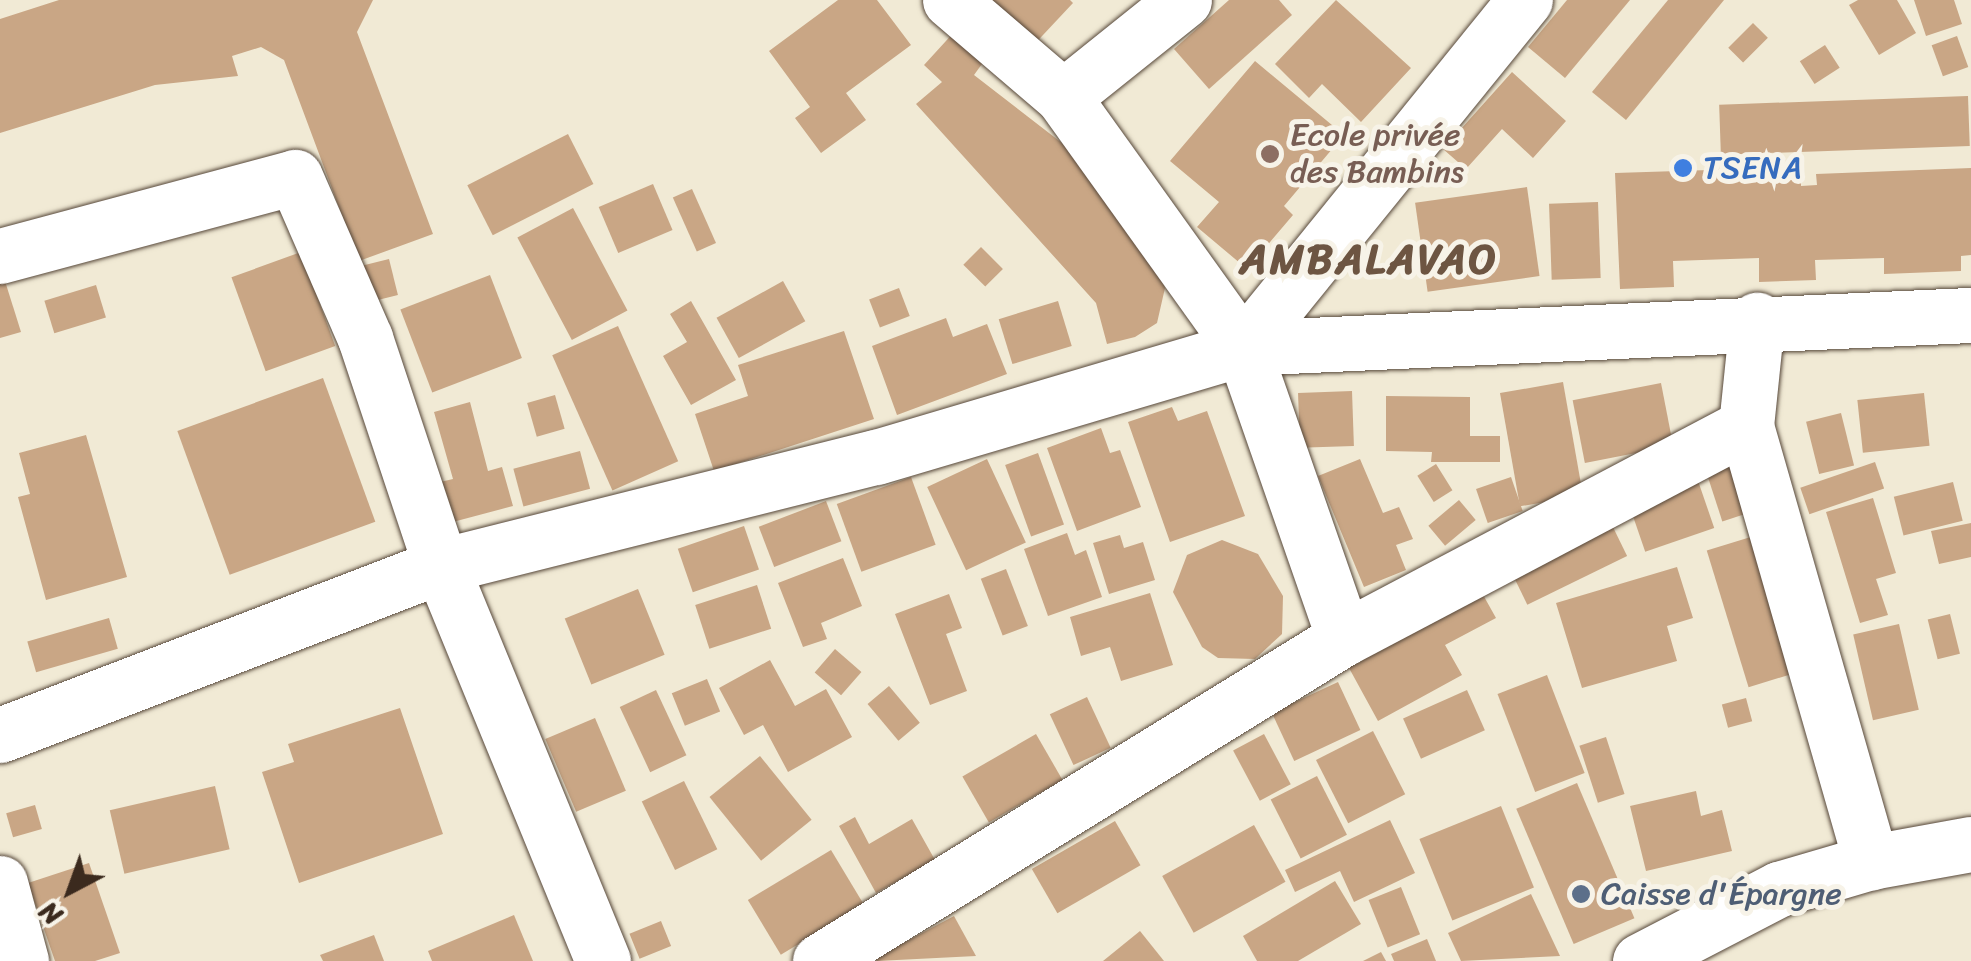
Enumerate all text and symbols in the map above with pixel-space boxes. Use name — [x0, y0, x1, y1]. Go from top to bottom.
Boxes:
place label: Ecole privée des Bambins — [1290, 117, 1465, 192]
marker: Ecole privée des Bambins — [1259, 143, 1281, 165]
place label: TSENA — [1703, 149, 1802, 187]
marker: TSENA — [1672, 157, 1694, 179]
district label: AMBALAVAO — [1240, 234, 1498, 284]
north arrow — [20, 841, 120, 941]
place label: Caisse d'Épargne — [1601, 875, 1842, 913]
marker: Caisse d'Épargne — [1570, 883, 1592, 905]
text: N — [27, 889, 73, 939]

